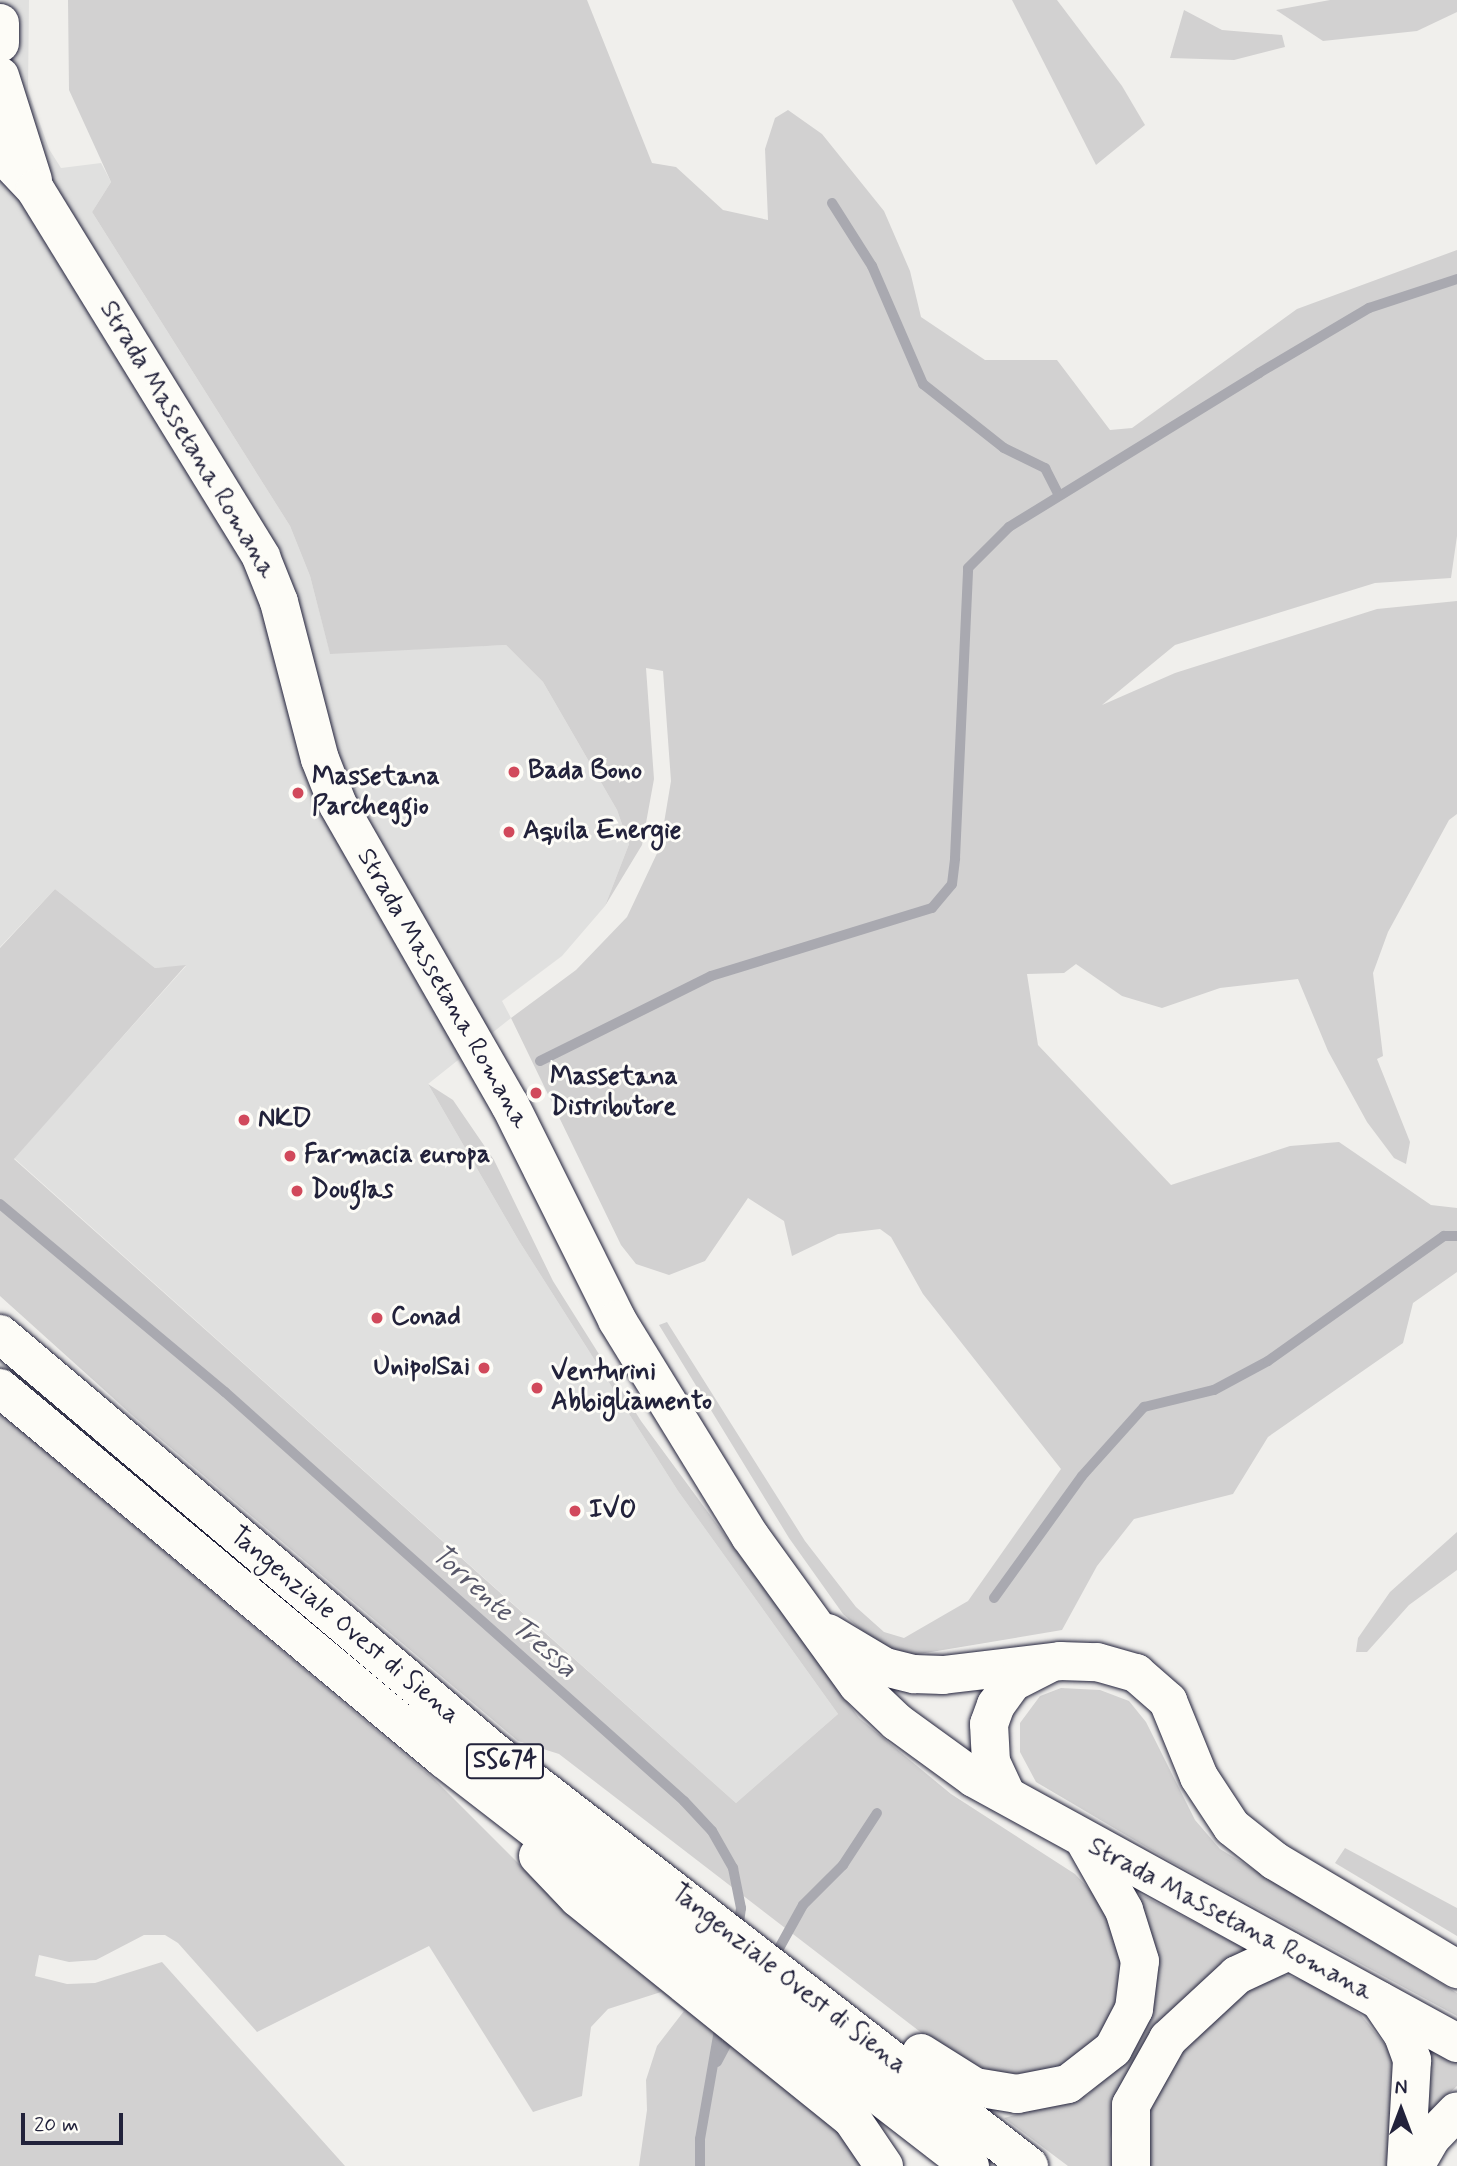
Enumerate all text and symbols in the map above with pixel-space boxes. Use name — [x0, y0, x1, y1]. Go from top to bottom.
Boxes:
street label: Strada Massetana Romana — [92, 297, 282, 583]
place label: Bada Bono — [528, 756, 643, 788]
place label: Massetana Parcheggio — [312, 762, 440, 824]
marker: Bada Bono — [506, 764, 522, 780]
marker: Massetana Parcheggio — [290, 785, 306, 801]
place label: Aquila Energie — [523, 816, 678, 848]
marker: Aquila Energie — [501, 824, 517, 840]
street label: Strada Massetana Romana — [350, 845, 534, 1133]
place label: Massetana Distributore — [550, 1062, 678, 1124]
marker: Massetana Distributore — [528, 1085, 544, 1101]
place label: NKD — [258, 1104, 312, 1136]
marker: NKD — [236, 1112, 252, 1128]
place label: Farmacia europa — [304, 1140, 486, 1172]
marker: Farmacia europa — [282, 1148, 298, 1164]
place label: Douglas — [311, 1175, 393, 1207]
marker: Douglas — [289, 1183, 305, 1199]
place label: Conad — [391, 1302, 461, 1334]
marker: Conad — [369, 1310, 385, 1326]
place label: UnipolSai — [373, 1352, 470, 1384]
place label: Venturini Abbigliamento — [551, 1357, 712, 1418]
marker: UnipolSai — [476, 1360, 492, 1376]
marker: Venturini Abbigliamento — [529, 1380, 545, 1396]
place label: IVO — [589, 1495, 637, 1527]
marker: IVO — [567, 1503, 583, 1519]
street label: Tangenziale Ovest di Siena — [224, 1521, 464, 1731]
water label: Torrente Tressa — [425, 1539, 581, 1685]
road number: SS674 — [465, 1741, 545, 1782]
street label: Strada Massetana Romana — [1084, 1832, 1376, 2008]
street label: Tangenziale Ovest di Siena — [665, 1879, 911, 2081]
north arrow — [1366, 2075, 1436, 2145]
text: N — [1395, 2076, 1407, 2101]
scale bar — [24, 2100, 126, 2144]
text: 20 m — [34, 2111, 79, 2139]

